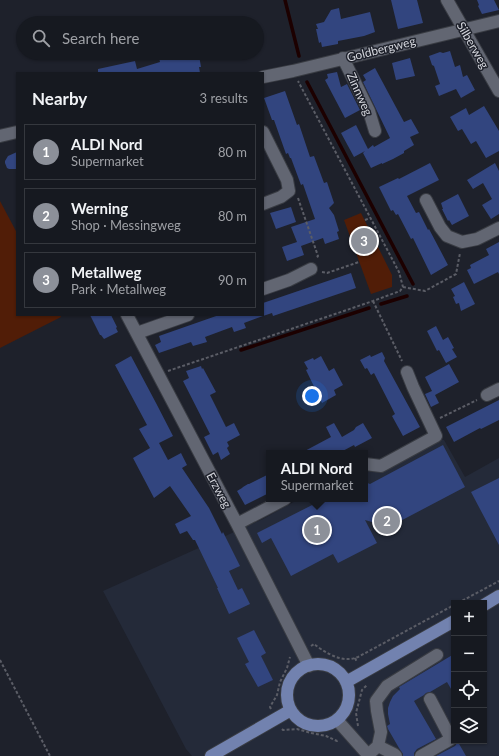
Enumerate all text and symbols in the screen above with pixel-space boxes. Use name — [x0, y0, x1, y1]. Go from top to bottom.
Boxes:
search box — [16, 16, 264, 60]
street label: Silberweg — [454, 19, 492, 71]
icon: search — [30, 27, 52, 49]
text: Search here — [62, 29, 139, 47]
street label: Goldbergweg — [345, 33, 417, 65]
street label: Zinnweg — [344, 70, 376, 118]
text: Nearby — [32, 88, 87, 109]
text: 3 results — [200, 90, 248, 106]
text: ALDI Nord — [71, 135, 143, 153]
text: 1 — [42, 144, 50, 160]
text: 80 m — [218, 144, 247, 160]
text: Supermarket — [71, 153, 144, 169]
text: Werning — [71, 199, 128, 217]
text: 2 — [42, 208, 50, 224]
text: 80 m — [218, 208, 247, 224]
text: Shop · Messingweg — [71, 217, 181, 233]
pin: 3 — [351, 226, 377, 256]
text: Metallweg — [71, 263, 141, 281]
text: 3 — [42, 272, 50, 288]
text: 90 m — [218, 272, 247, 288]
text: Park · Metallweg — [71, 281, 166, 297]
your location — [302, 386, 322, 406]
popup — [266, 450, 368, 502]
text: ALDI Nord — [281, 459, 352, 477]
street label: Erzweg — [203, 469, 235, 511]
text: Supermarket — [281, 477, 353, 493]
pin: 2 — [374, 506, 400, 536]
pin: 1 — [304, 515, 330, 545]
map controls — [451, 600, 487, 744]
button: + — [451, 600, 487, 636]
button: − — [451, 636, 487, 672]
button: locate — [451, 672, 487, 708]
button: layers — [451, 708, 487, 744]

